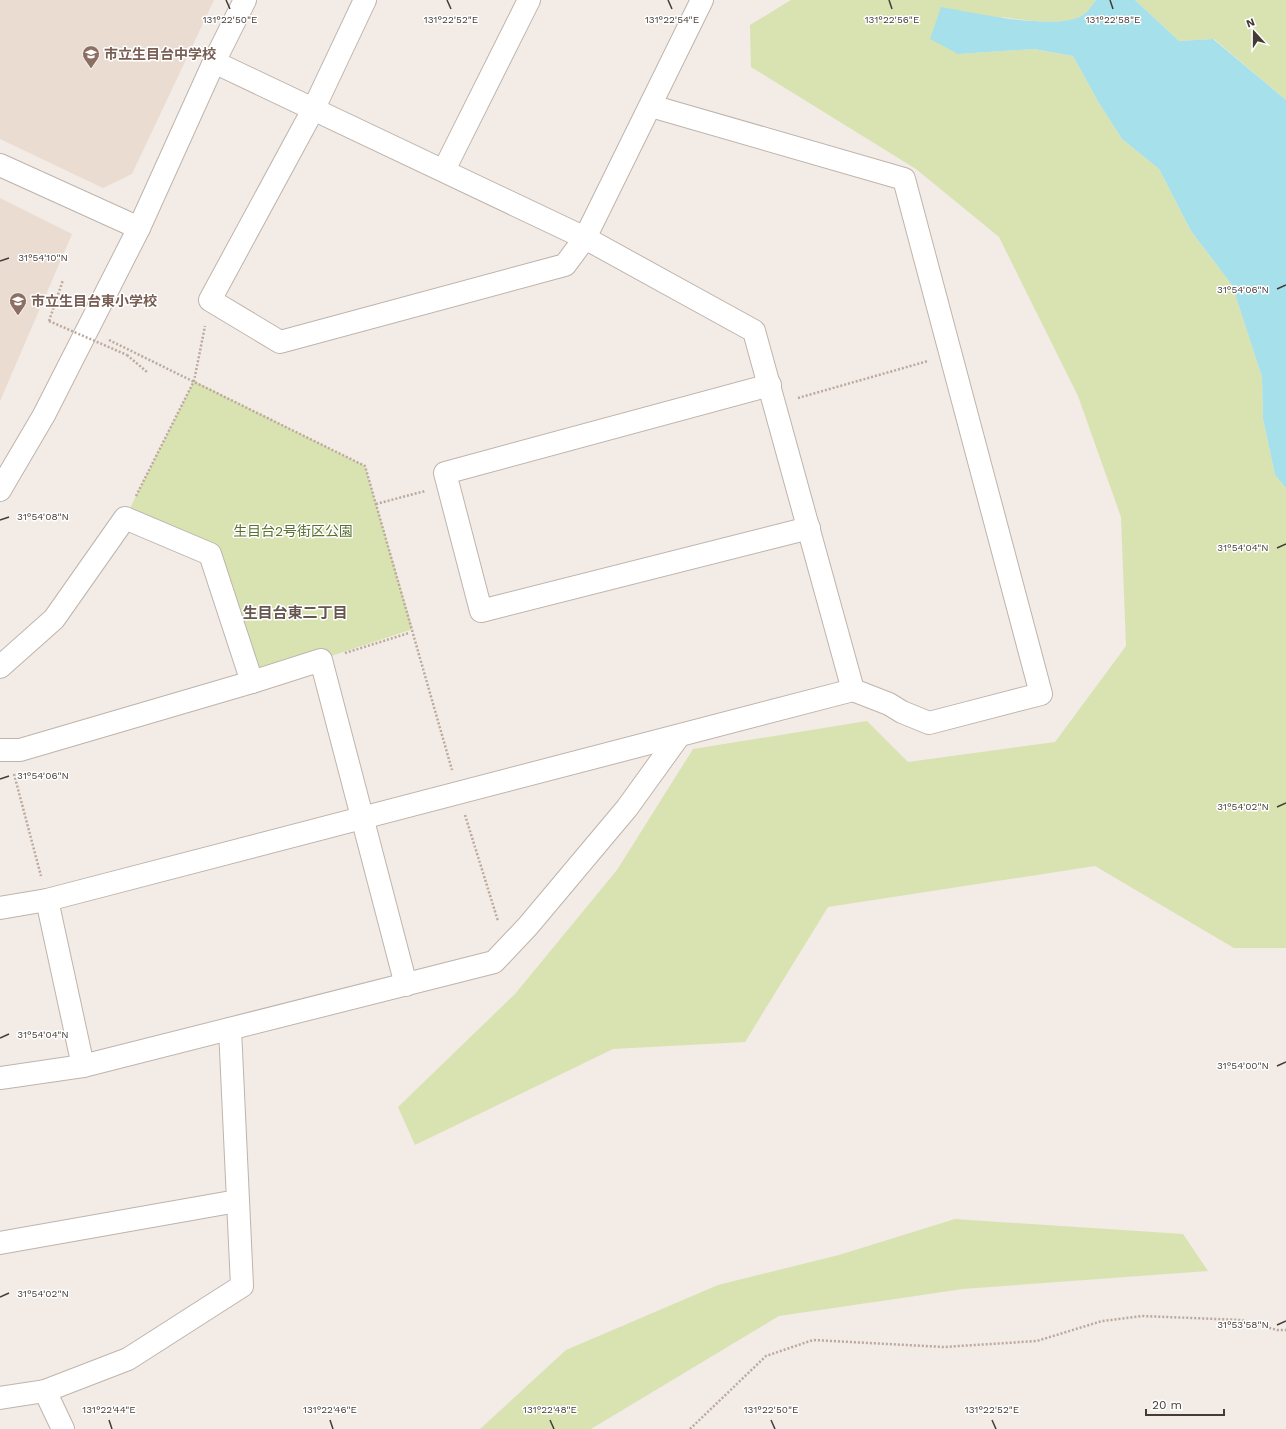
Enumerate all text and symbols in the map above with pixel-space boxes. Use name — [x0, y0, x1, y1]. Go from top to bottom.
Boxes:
north arrow — [1234, 12, 1274, 52]
text: 131°22'50"E — [203, 14, 257, 25]
text: 131°22'52"E — [424, 14, 478, 25]
text: 131°22'54"E — [645, 14, 699, 25]
text: 131°22'56"E — [865, 14, 919, 25]
text: 131°22'58"E — [1086, 14, 1140, 25]
text: N — [1244, 16, 1257, 31]
school or university icon: 市立生目台中学校 — [81, 44, 101, 69]
place label: 市立生目台中学校 — [104, 46, 216, 62]
text: 31°54'10"N — [18, 252, 68, 263]
text: 31°54'06"N — [1217, 284, 1269, 295]
school or university icon: 市立生目台東小学校 — [8, 291, 28, 316]
place label: 市立生目台東小学校 — [31, 293, 157, 309]
text: 31°54'08"N — [17, 511, 69, 522]
park label: 生目台2号街区公園 — [233, 523, 353, 539]
text: 31°54'04"N — [1217, 542, 1269, 553]
district label: 生目台東二丁目 — [242, 604, 348, 622]
text: 31°54'06"N — [17, 770, 69, 781]
text: 31°54'02"N — [1217, 801, 1269, 812]
text: 31°54'04"N — [17, 1029, 69, 1040]
text: 31°54'00"N — [1217, 1060, 1269, 1071]
text: 31°54'02"N — [17, 1288, 69, 1299]
text: 31°53'58"N — [1217, 1319, 1269, 1330]
scale bar — [1146, 1391, 1224, 1417]
text: 20 m — [1152, 1398, 1182, 1412]
text: 131°22'44"E — [82, 1404, 136, 1415]
text: 131°22'46"E — [303, 1404, 357, 1415]
text: 131°22'48"E — [523, 1404, 577, 1415]
text: 131°22'50"E — [744, 1404, 798, 1415]
text: 131°22'52"E — [965, 1404, 1019, 1415]

